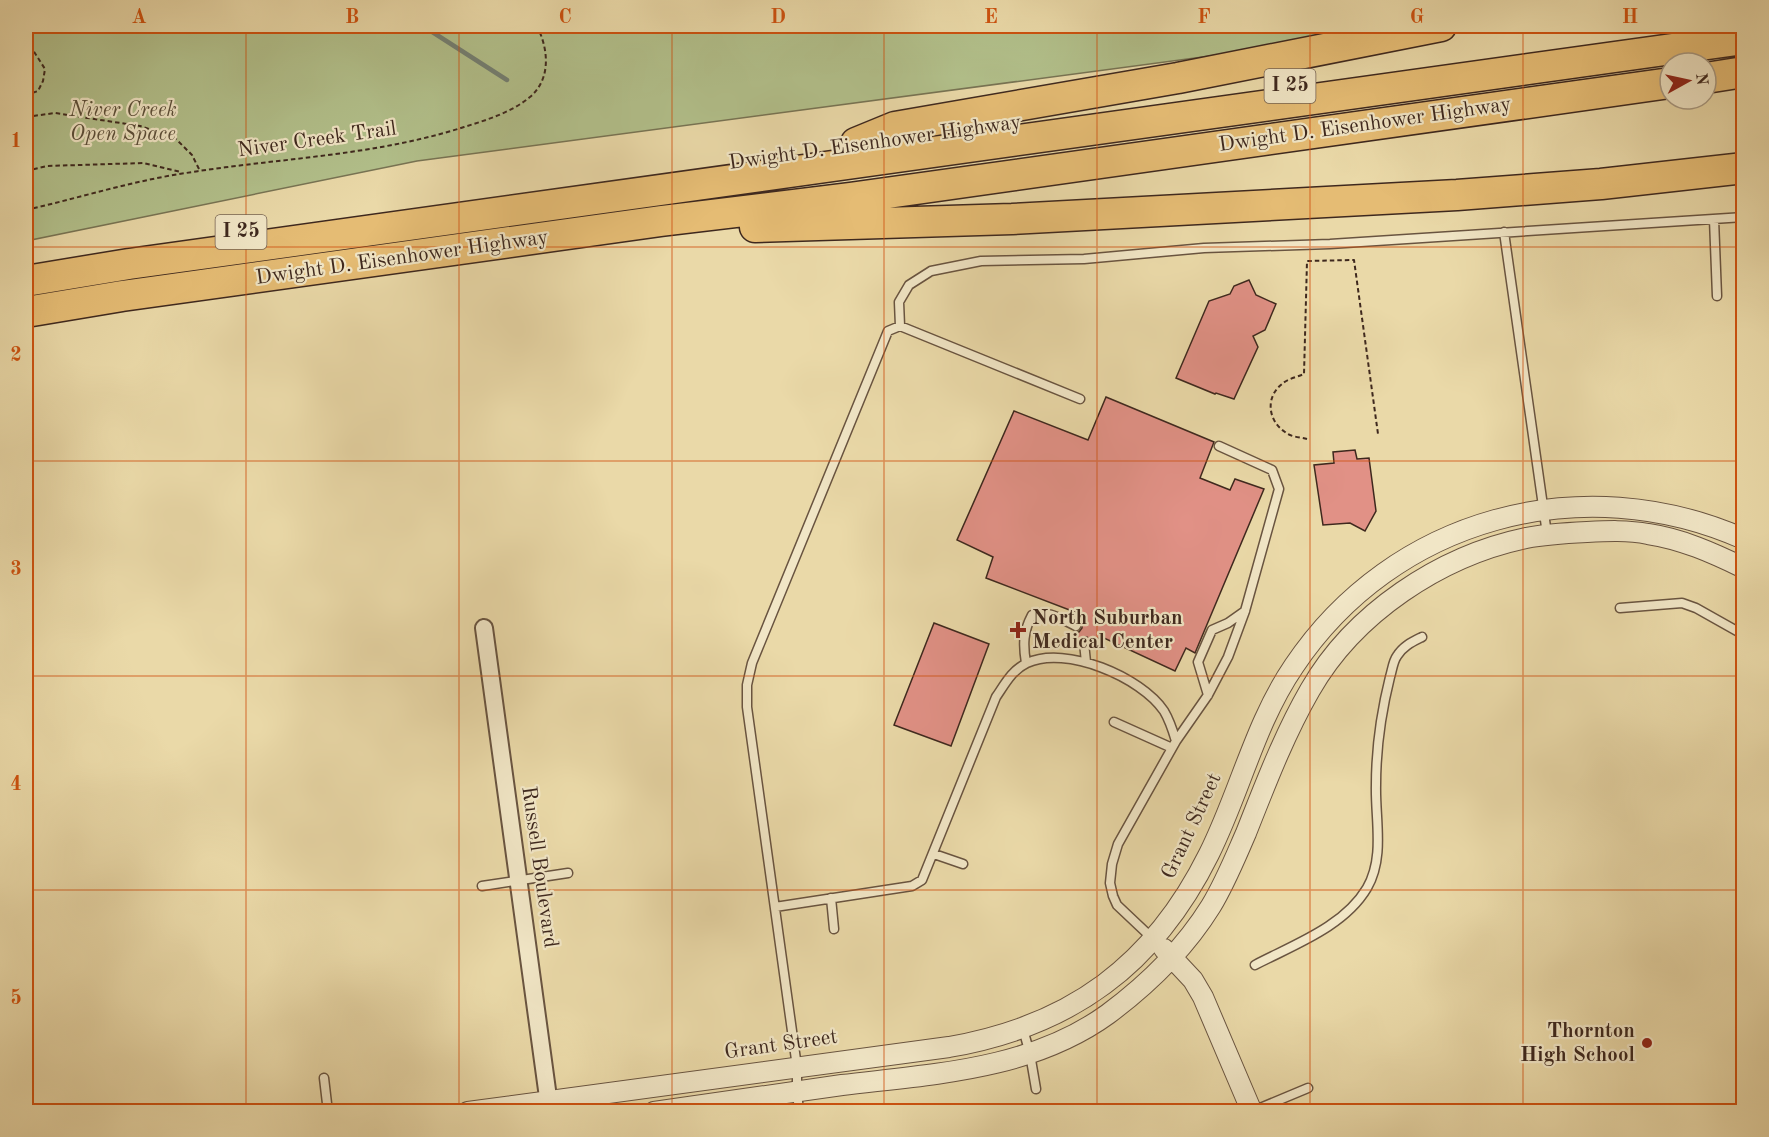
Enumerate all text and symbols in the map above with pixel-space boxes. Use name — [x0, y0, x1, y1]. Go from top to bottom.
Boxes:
text: A — [131, 8, 147, 28]
text: B — [345, 8, 359, 28]
text: C — [558, 8, 572, 28]
text: D — [770, 8, 786, 28]
text: E — [984, 8, 998, 28]
text: F — [1197, 8, 1211, 28]
text: G — [1410, 8, 1424, 28]
text: H — [1622, 8, 1638, 28]
north arrow — [1658, 51, 1718, 111]
road number: I 25 — [1264, 69, 1316, 103]
text: N — [1692, 72, 1710, 87]
street label: Dwight D. Eisenhower Highway — [1217, 94, 1513, 156]
park label: Niver Creek Open Space — [68, 100, 177, 145]
street label: Dwight D. Eisenhower Highway — [727, 112, 1023, 174]
street label: Niver Creek Trail — [236, 118, 398, 162]
text: 1 — [10, 132, 22, 152]
road number: I 25 — [216, 215, 266, 249]
street label: Dwight D. Eisenhower Highway — [254, 227, 550, 289]
text: 2 — [10, 346, 22, 366]
text: 3 — [10, 560, 22, 580]
place label: North Suburban Medical Center — [1032, 608, 1183, 653]
marker: North Suburban Medical Center — [1009, 621, 1027, 639]
street label: Grant Street — [1158, 770, 1226, 882]
text: 4 — [10, 775, 22, 795]
street label: Russell Boulevard — [517, 785, 561, 949]
text: 5 — [10, 988, 22, 1009]
place label: Thornton High School — [1520, 1021, 1635, 1066]
street label: Grant Street — [723, 1027, 839, 1063]
marker: Thornton High School — [1640, 1036, 1654, 1050]

